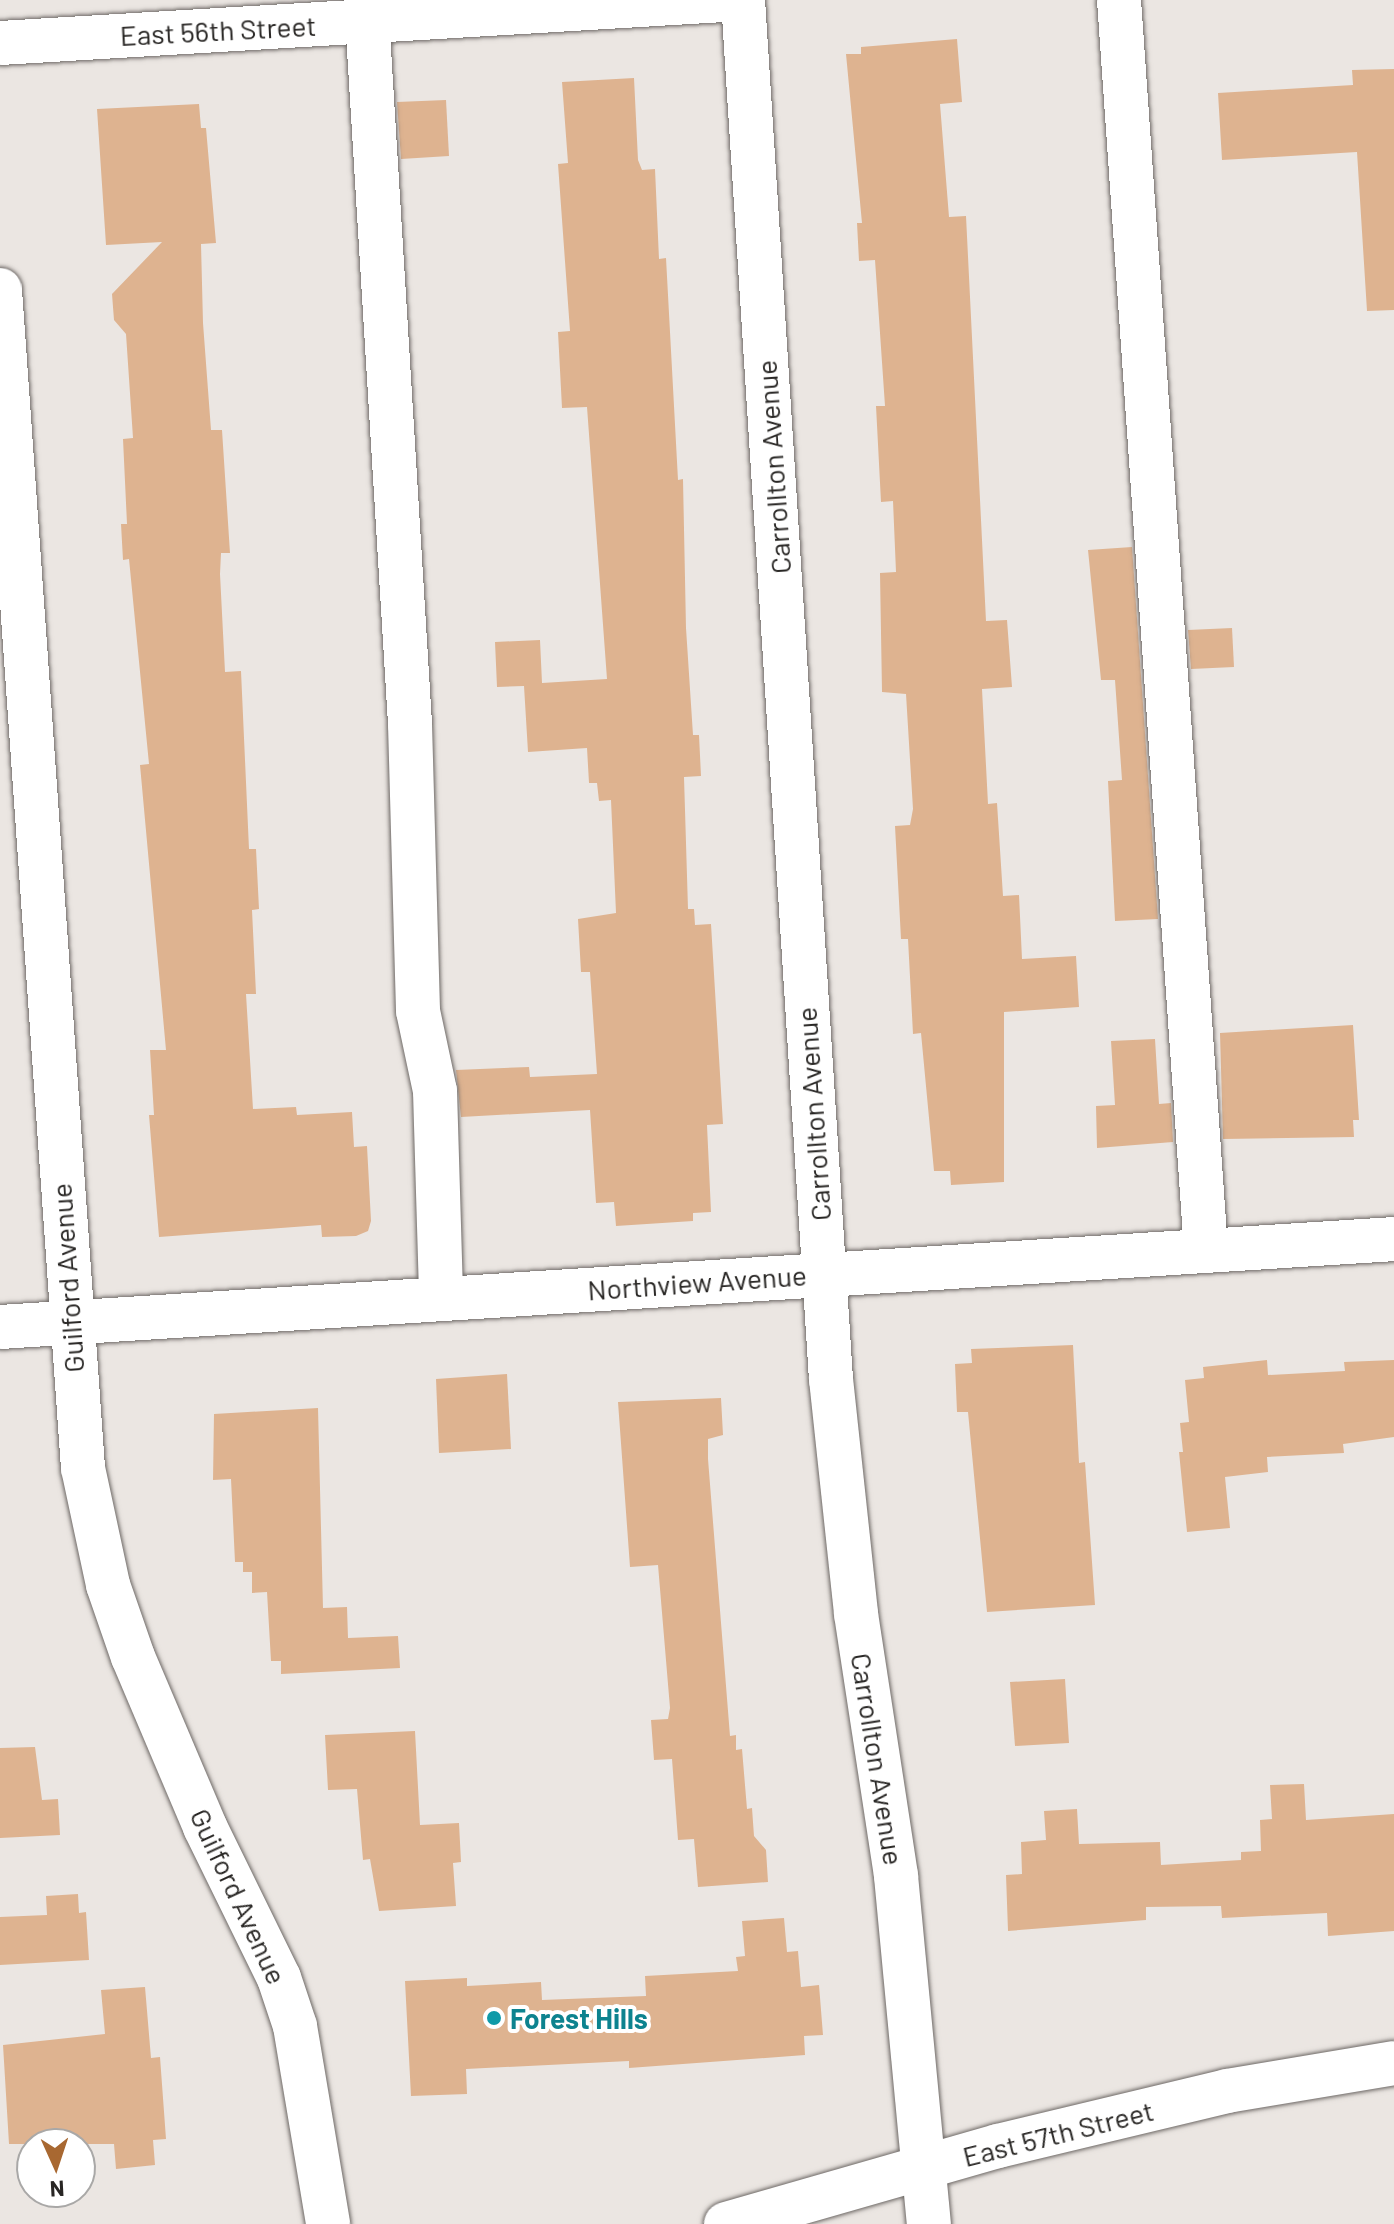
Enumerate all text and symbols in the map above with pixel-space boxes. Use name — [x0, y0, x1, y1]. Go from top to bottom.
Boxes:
street label: East 56th Street — [119, 8, 317, 52]
street label: Carrollton Avenue — [749, 359, 797, 575]
street label: Carrollton Avenue — [789, 1006, 837, 1222]
street label: Guilford Avenue — [44, 1182, 90, 1374]
street label: Northview Avenue — [586, 1258, 808, 1306]
street label: Carrollton Avenue — [845, 1651, 911, 1867]
street label: Guilford Avenue — [184, 1803, 294, 1989]
place label: Forest Hills — [510, 2001, 648, 2035]
marker: Forest Hills — [485, 2009, 503, 2027]
street label: East 57th Street — [959, 2093, 1157, 2173]
north arrow — [16, 2128, 96, 2208]
text: N — [49, 2177, 65, 2203]

